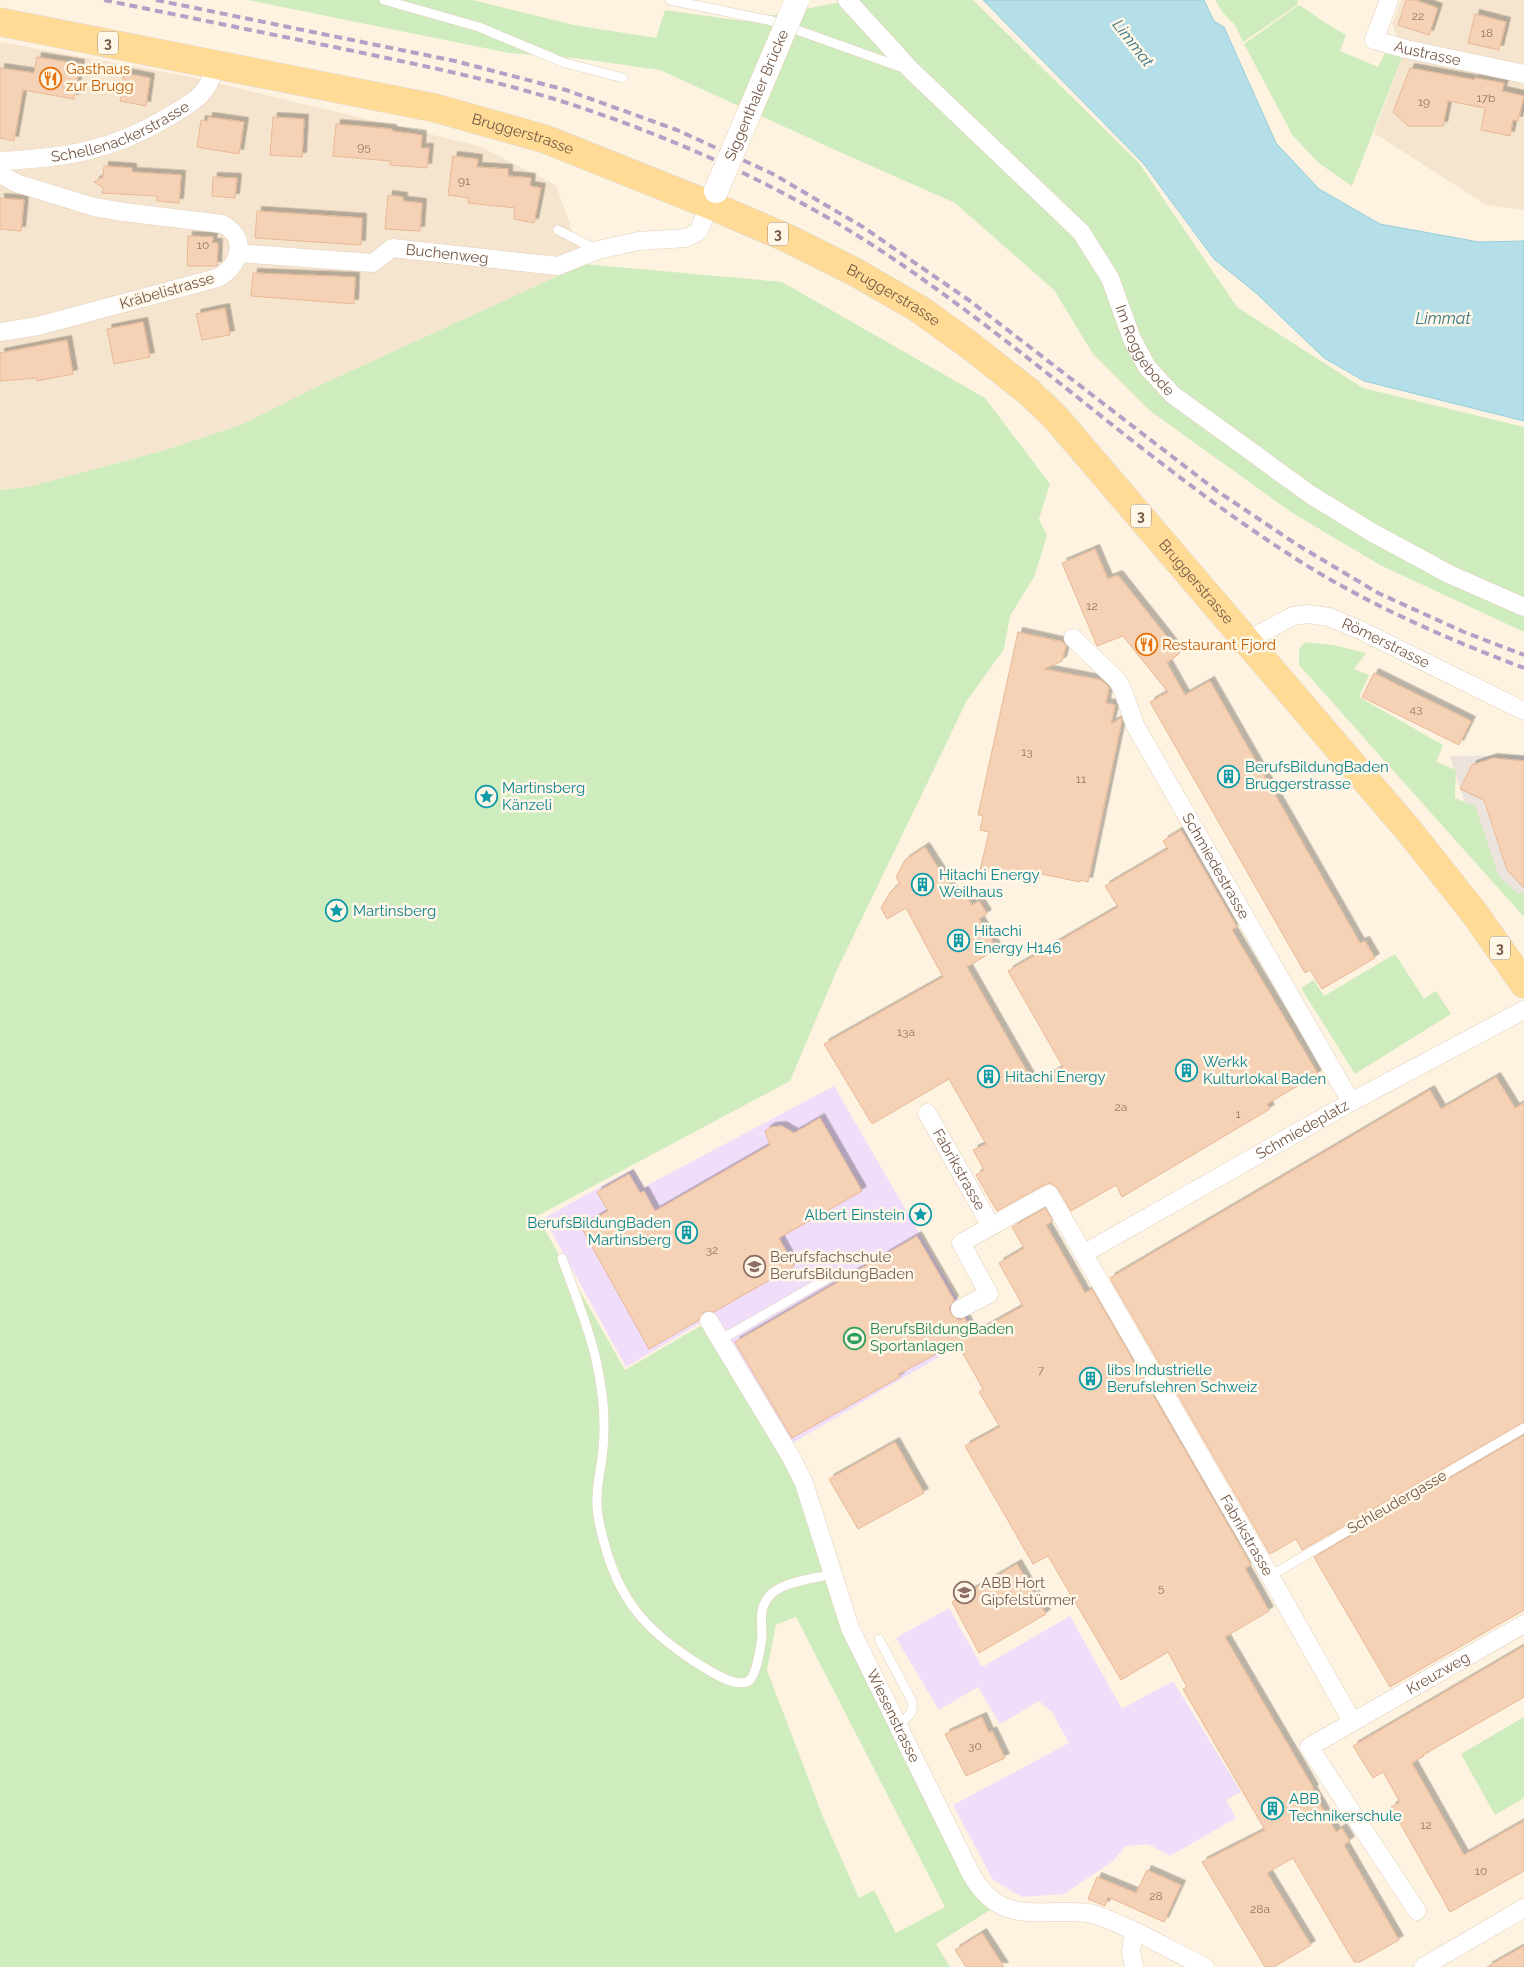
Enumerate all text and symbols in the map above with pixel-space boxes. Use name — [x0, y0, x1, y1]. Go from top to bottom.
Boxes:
house number: 22 — [1412, 9, 1424, 23]
water label: Limmat — [1109, 15, 1158, 71]
house number: 18 — [1481, 26, 1493, 40]
street label: Siggenthaler Brücke — [721, 27, 792, 164]
road number: 3 — [98, 32, 118, 54]
street label: Austrasse — [1392, 37, 1463, 69]
place label: Gasthaus zur Brugg — [66, 60, 134, 95]
restaurant icon: Gasthaus zur Brugg — [38, 66, 62, 90]
house number: 17b — [1477, 91, 1495, 105]
house number: 19 — [1418, 95, 1430, 109]
street label: Schellenackerstrasse — [50, 97, 193, 166]
street label: Bruggerstrasse — [470, 110, 577, 159]
house number: 95 — [357, 140, 371, 154]
house number: 91 — [458, 174, 470, 188]
road number: 3 — [768, 222, 788, 245]
house number: 10 — [197, 238, 209, 252]
street label: Buchenweg — [405, 241, 489, 267]
street label: Bruggerstrasse — [844, 260, 944, 330]
street label: Kräbelistrasse — [118, 269, 216, 313]
street label: Im Roggebode — [1111, 302, 1178, 400]
water label: Limmat — [1415, 309, 1471, 328]
road number: 3 — [1131, 504, 1151, 528]
street label: Bruggerstrasse — [1155, 536, 1237, 628]
house number: 12 — [1086, 599, 1098, 613]
street label: Römerstrasse — [1339, 614, 1433, 672]
restaurant icon: Restaurant Fjord — [1134, 633, 1158, 657]
place label: Restaurant Fjord — [1162, 636, 1276, 654]
house number: 43 — [1410, 702, 1422, 716]
house number: 13 — [1021, 745, 1033, 759]
place label: BerufsBildungBaden Bruggerstrasse — [1245, 758, 1389, 793]
building icon: BerufsBildungBaden Bruggerstrasse — [1217, 764, 1241, 788]
house number: 11 — [1076, 772, 1086, 786]
place label: Martinsberg Känzeli — [502, 779, 585, 814]
place icon: Martinsberg Känzeli — [474, 785, 498, 809]
street label: Schmiedestrasse — [1178, 810, 1253, 922]
place label: Hitachi Energy Weilhaus — [939, 866, 1040, 901]
building icon: Hitachi Energy Weilhaus — [911, 872, 935, 896]
place icon: Martinsberg — [325, 899, 349, 923]
place label: Martinsberg — [353, 902, 436, 920]
place label: Hitachi Energy H146 — [974, 922, 1061, 957]
building icon: Hitachi Energy H146 — [946, 928, 970, 952]
road number: 3 — [1490, 936, 1510, 960]
house number: 13a — [897, 1025, 915, 1039]
place label: Werkk Kulturlokal Baden — [1203, 1053, 1326, 1088]
building icon: Werkk Kulturlokal Baden — [1175, 1059, 1199, 1083]
building icon: Hitachi Energy — [977, 1065, 1001, 1089]
place label: Hitachi Energy — [1005, 1068, 1106, 1086]
street label: Schmiedeplatz — [1253, 1096, 1352, 1163]
house number: 2a — [1115, 1100, 1127, 1114]
house number: 1 — [1235, 1107, 1241, 1121]
street label: Fabrikstrasse — [929, 1126, 989, 1214]
place icon: Albert Einstein — [909, 1203, 933, 1227]
place label: Albert Einstein — [804, 1206, 905, 1224]
place label: BerufsBildungBaden Martinsberg — [527, 1214, 671, 1249]
building icon: BerufsBildungBaden Martinsberg — [675, 1220, 699, 1244]
house number: 32 — [706, 1243, 718, 1257]
place label: Berufsfachschule BerufsBildungBaden — [770, 1248, 914, 1283]
school or university icon: Berufsfachschule BerufsBildungBaden — [742, 1254, 766, 1278]
place label: BerufsBildungBaden Sportanlagen — [870, 1320, 1014, 1355]
sports icon: BerufsBildungBaden Sportanlagen — [842, 1326, 866, 1350]
place label: libs Industrielle Berufslehren Schweiz — [1107, 1361, 1257, 1396]
house number: 7 — [1038, 1363, 1045, 1377]
building icon: libs Industrielle Berufslehren Schweiz — [1079, 1367, 1103, 1391]
street label: Schleudergasse — [1344, 1466, 1450, 1538]
street label: Fabrikstrasse — [1216, 1492, 1277, 1579]
place label: ABB Hort Gipfelstürmer — [981, 1574, 1077, 1609]
school or university icon: ABB Hort Gipfelstürmer — [953, 1580, 977, 1604]
house number: 5 — [1158, 1581, 1165, 1595]
street label: Kreuzweg — [1403, 1648, 1473, 1698]
street label: Wiesenstrasse — [863, 1666, 924, 1766]
house number: 30 — [968, 1739, 982, 1753]
place label: ABB Technikerschule — [1289, 1790, 1402, 1825]
building icon: ABB Technikerschule — [1261, 1796, 1285, 1820]
house number: 12 — [1420, 1818, 1432, 1832]
house number: 10 — [1475, 1864, 1487, 1878]
house number: 28 — [1149, 1889, 1163, 1903]
house number: 28a — [1250, 1902, 1270, 1916]

